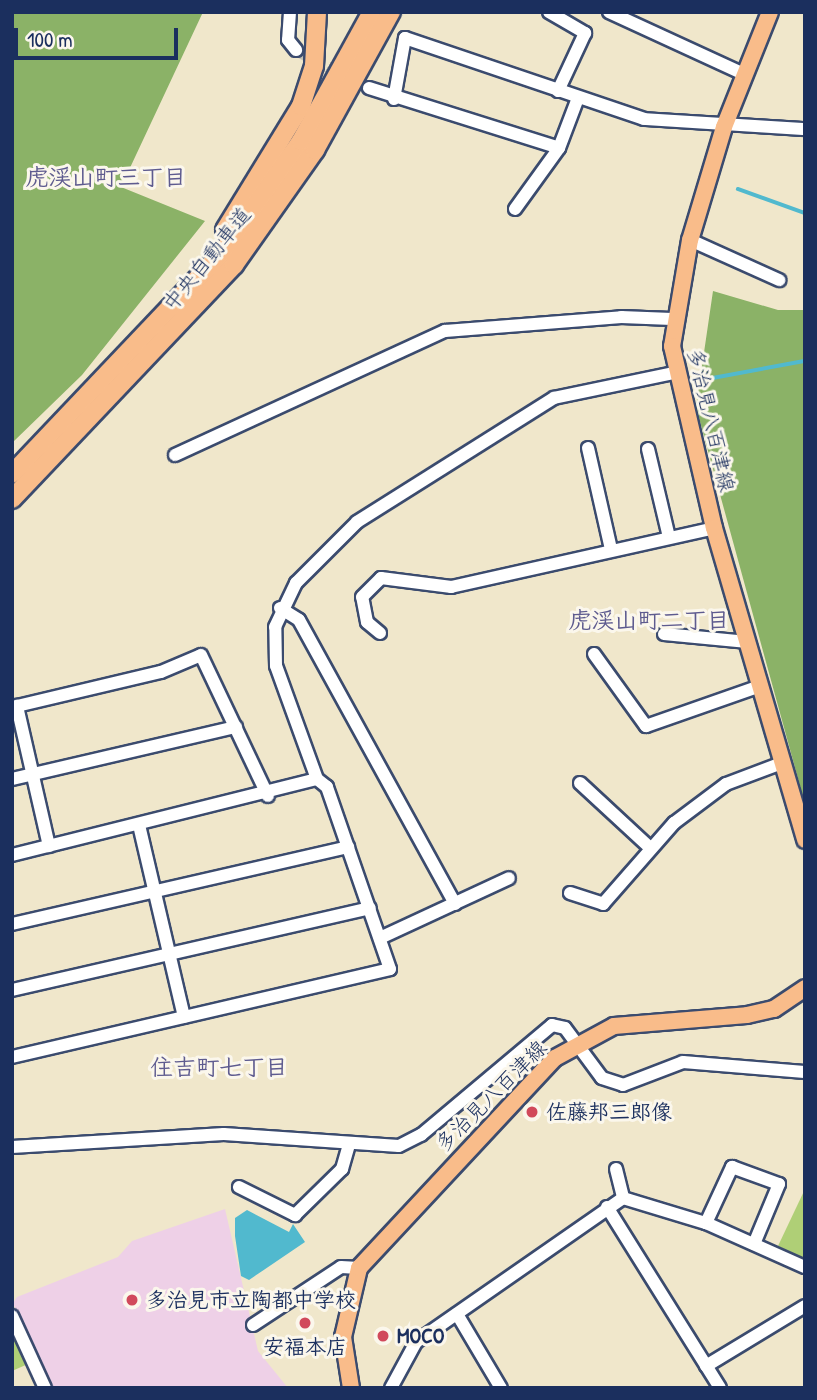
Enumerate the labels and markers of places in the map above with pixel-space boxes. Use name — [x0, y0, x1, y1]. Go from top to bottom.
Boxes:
place label: 佐藤邦三郎像 — [546, 1099, 672, 1125]
marker: 佐藤邦三郎像 — [524, 1104, 540, 1120]
place label: 多治見市立陶都中学校 — [146, 1287, 356, 1313]
marker: 多治見市立陶都中学校 — [124, 1292, 140, 1308]
marker: 安福本店 — [297, 1315, 313, 1331]
place label: MOCO — [397, 1323, 444, 1349]
marker: MOCO — [375, 1328, 391, 1344]
place label: 安福本店 — [263, 1334, 347, 1360]

